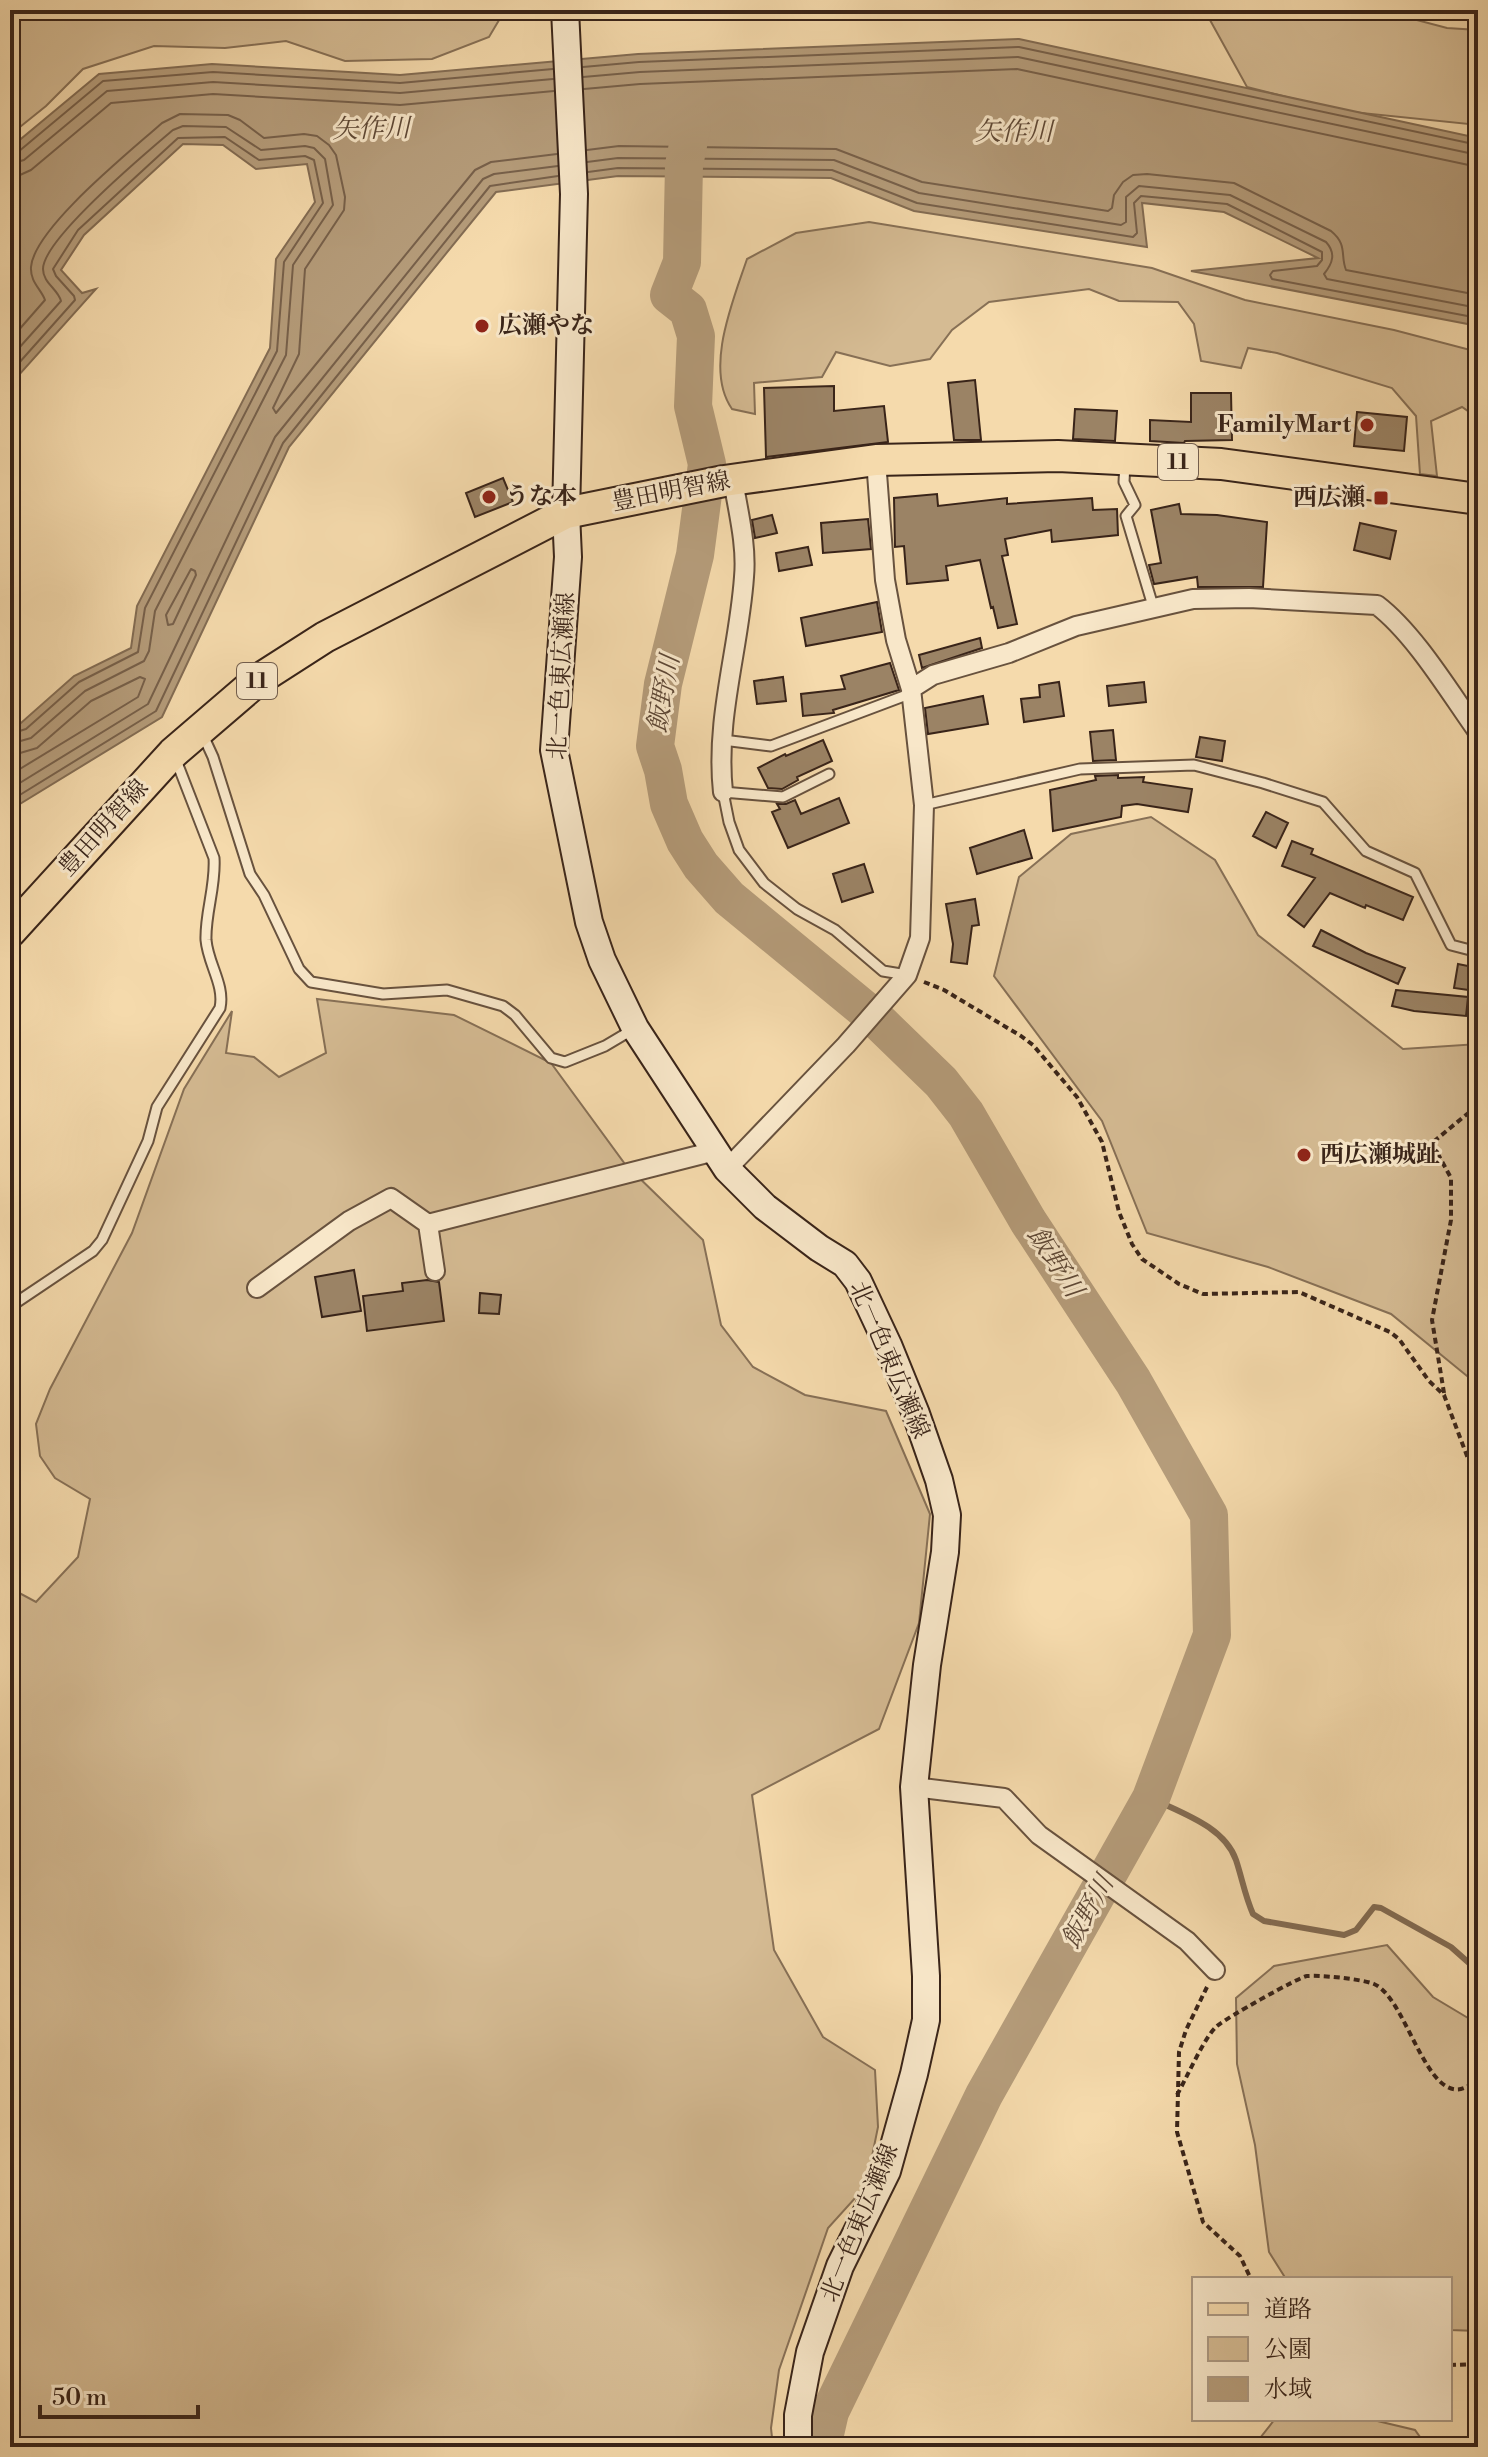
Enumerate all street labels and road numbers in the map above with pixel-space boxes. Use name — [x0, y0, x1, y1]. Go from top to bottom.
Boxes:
road number: 11 — [1158, 444, 1198, 480]
street label: 豊田明智線 — [609, 466, 733, 518]
street label: 北一色東広瀬線 — [543, 591, 581, 761]
road number: 11 — [237, 663, 277, 699]
street label: 豊田明智線 — [53, 773, 155, 883]
street label: 北一色東広瀬線 — [842, 1277, 936, 1443]
street label: 北一色東広瀬線 — [815, 2139, 905, 2307]

